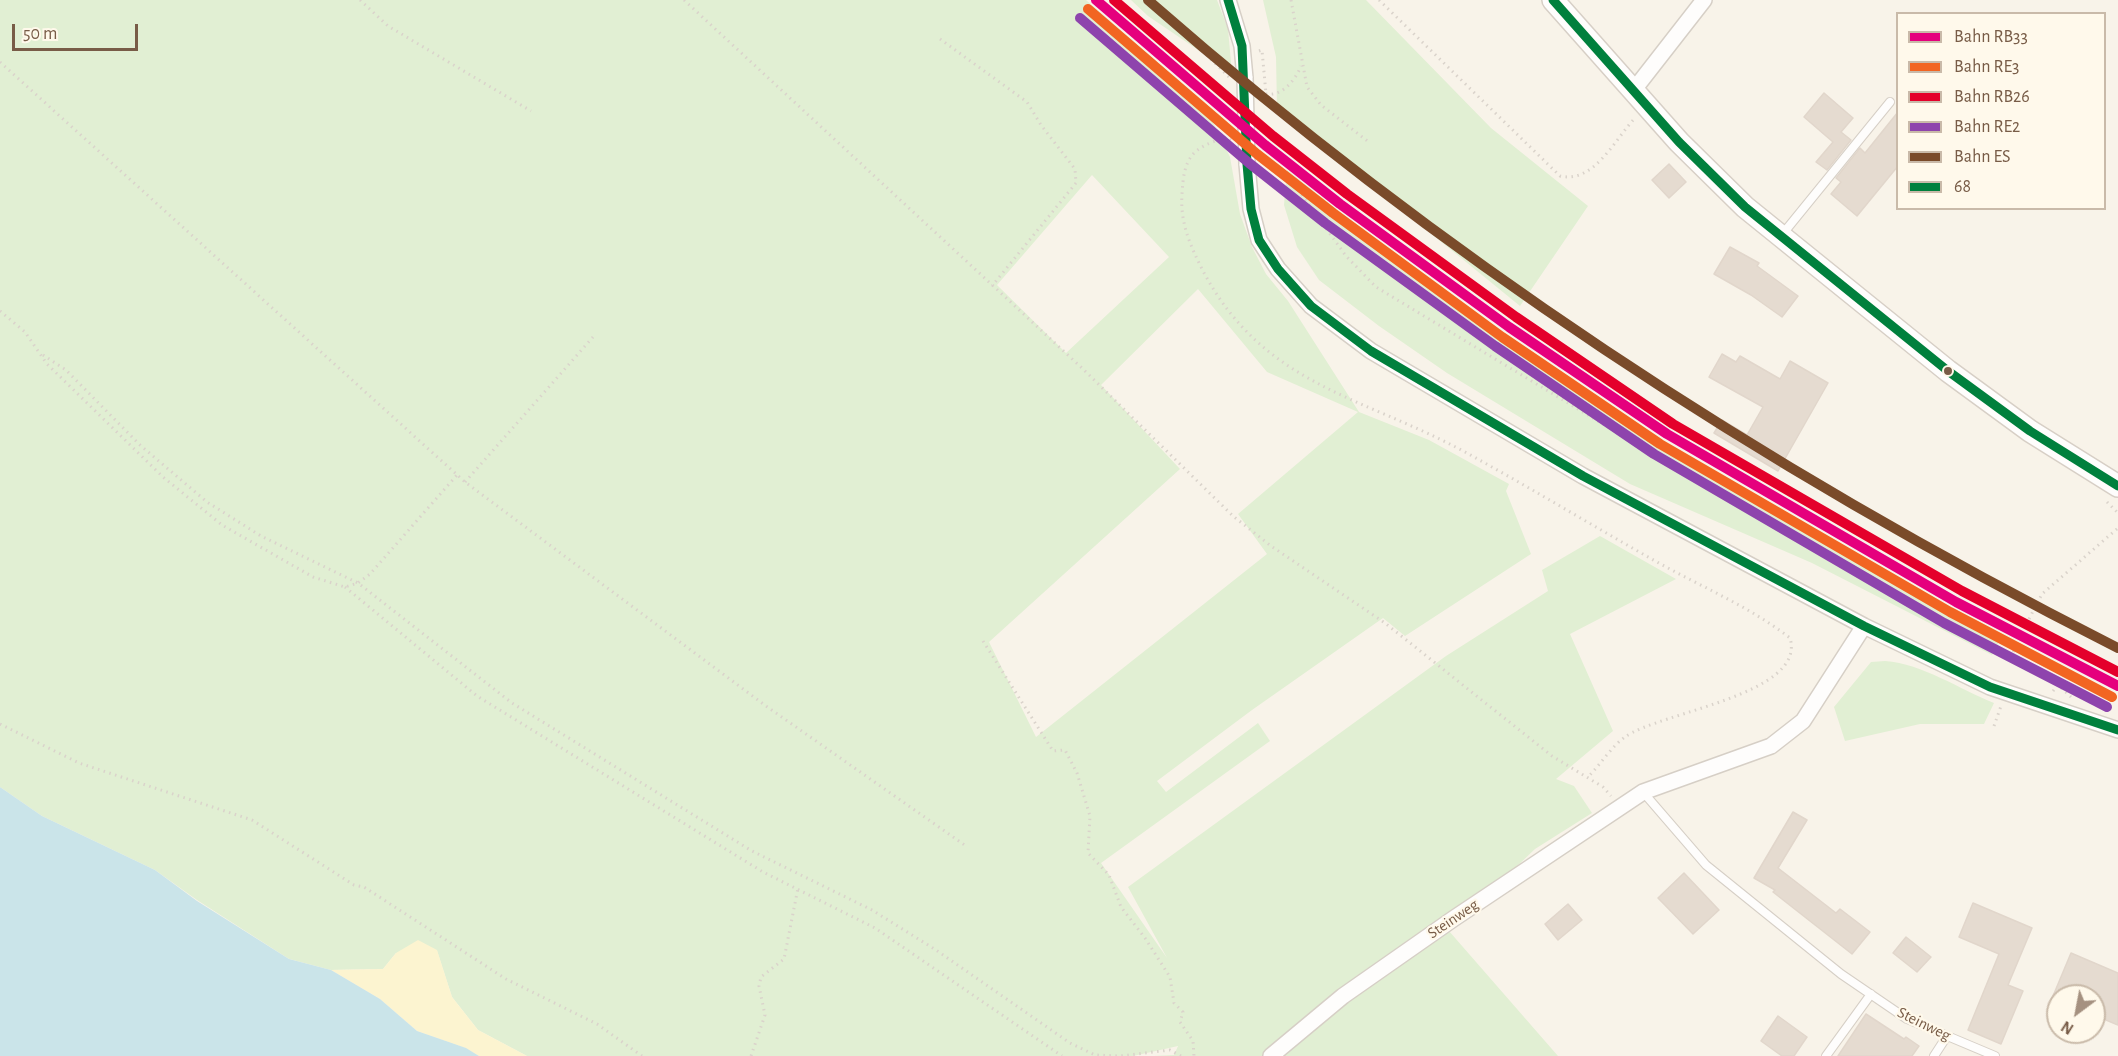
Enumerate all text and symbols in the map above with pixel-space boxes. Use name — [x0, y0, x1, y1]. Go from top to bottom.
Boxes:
scale bar — [15, 12, 141, 50]
legend — [1896, 12, 2106, 210]
text: 50 m — [23, 25, 57, 43]
text: Bahn RB33 — [1954, 28, 2028, 46]
text: Bahn RE3 — [1954, 58, 2020, 76]
text: Bahn RB26 — [1954, 88, 2030, 106]
text: Bahn RE2 — [1954, 118, 2020, 136]
text: Bahn ES — [1954, 148, 2011, 166]
text: 68 — [1954, 178, 1971, 196]
unlabelled marker — [1942, 365, 1954, 377]
street label: Steinweg — [1424, 895, 1482, 943]
north arrow — [2046, 984, 2106, 1044]
street label: Steinweg — [1894, 1003, 1954, 1045]
text: N — [2059, 1018, 2076, 1037]

